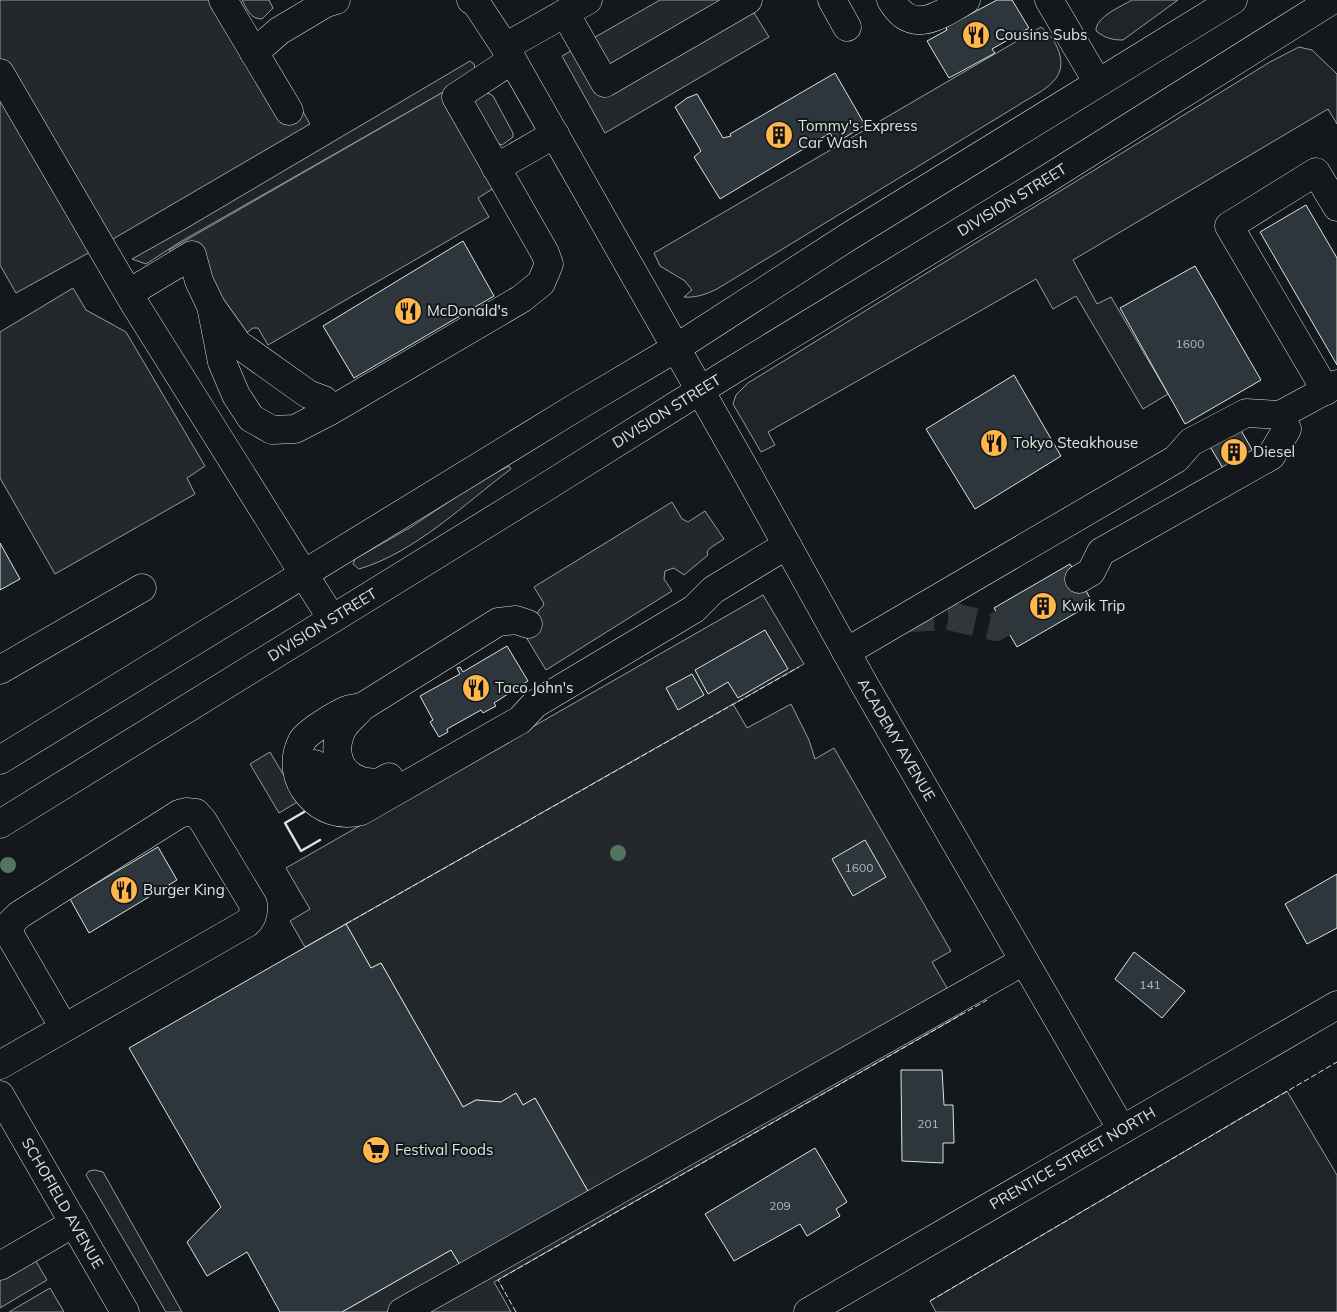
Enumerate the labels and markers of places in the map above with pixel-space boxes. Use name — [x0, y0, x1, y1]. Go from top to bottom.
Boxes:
restaurant icon: Cousins Subs — [961, 20, 991, 50]
place label: Cousins Subs — [995, 25, 1088, 44]
place label: Tommy's Express Car Wash — [798, 116, 918, 152]
building icon: Tommy's Express Car Wash — [764, 120, 794, 150]
restaurant icon: McDonald's — [393, 296, 423, 326]
place label: McDonald's — [427, 301, 508, 320]
restaurant icon: Tokyo Steakhouse — [979, 428, 1009, 458]
place label: Tokyo Steakhouse — [1013, 433, 1138, 452]
building icon: Diesel — [1219, 437, 1249, 467]
place label: Diesel — [1253, 442, 1295, 461]
building icon: Kwik Trip — [1028, 591, 1058, 621]
place label: Kwik Trip — [1062, 596, 1125, 615]
restaurant icon: Taco John's — [461, 673, 491, 703]
place label: Taco John's — [495, 678, 574, 697]
restaurant icon: Burger King — [109, 875, 139, 905]
place label: Burger King — [143, 880, 225, 899]
supermarket icon: Festival Foods — [361, 1135, 391, 1165]
place label: Festival Foods — [395, 1140, 494, 1159]

